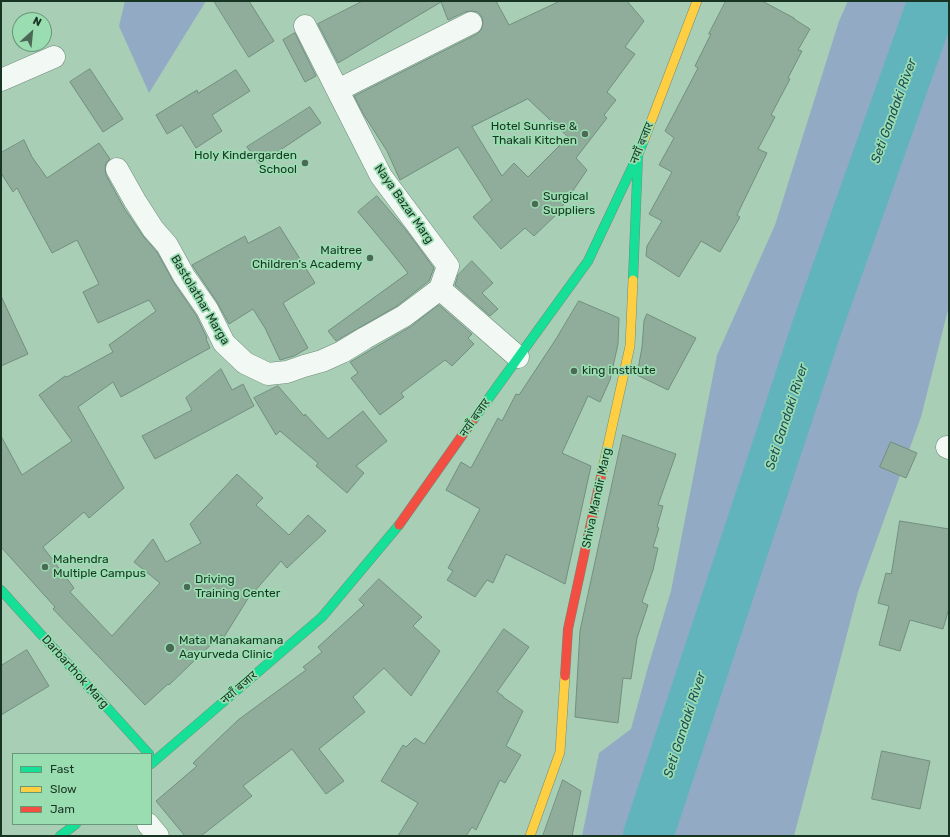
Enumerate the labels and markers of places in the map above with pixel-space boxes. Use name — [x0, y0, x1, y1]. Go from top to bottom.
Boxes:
place label: Hotel Sunrise & Thakali Kitchen — [491, 120, 577, 148]
marker: Hotel Sunrise & Thakali Kitchen — [580, 129, 590, 139]
place label: Holy Kindergarden School — [194, 149, 297, 177]
marker: Holy Kindergarden School — [300, 158, 310, 168]
place label: Surgical Suppliers — [543, 190, 595, 218]
marker: Surgical Suppliers — [530, 199, 540, 209]
place label: Maitree Children's Academy — [252, 244, 362, 272]
marker: Maitree Children's Academy — [365, 253, 375, 263]
place label: king institute — [582, 364, 656, 378]
marker: king institute — [569, 366, 579, 376]
place label: Mahendra Multiple Campus — [53, 553, 146, 581]
marker: Mahendra Multiple Campus — [40, 562, 50, 572]
place label: Driving Training Center — [195, 573, 280, 601]
marker: Driving Training Center — [182, 582, 192, 592]
place label: Mata Manakamana Aayurveda Clinic — [179, 634, 283, 662]
marker: Mata Manakamana Aayurveda Clinic — [164, 642, 176, 654]

